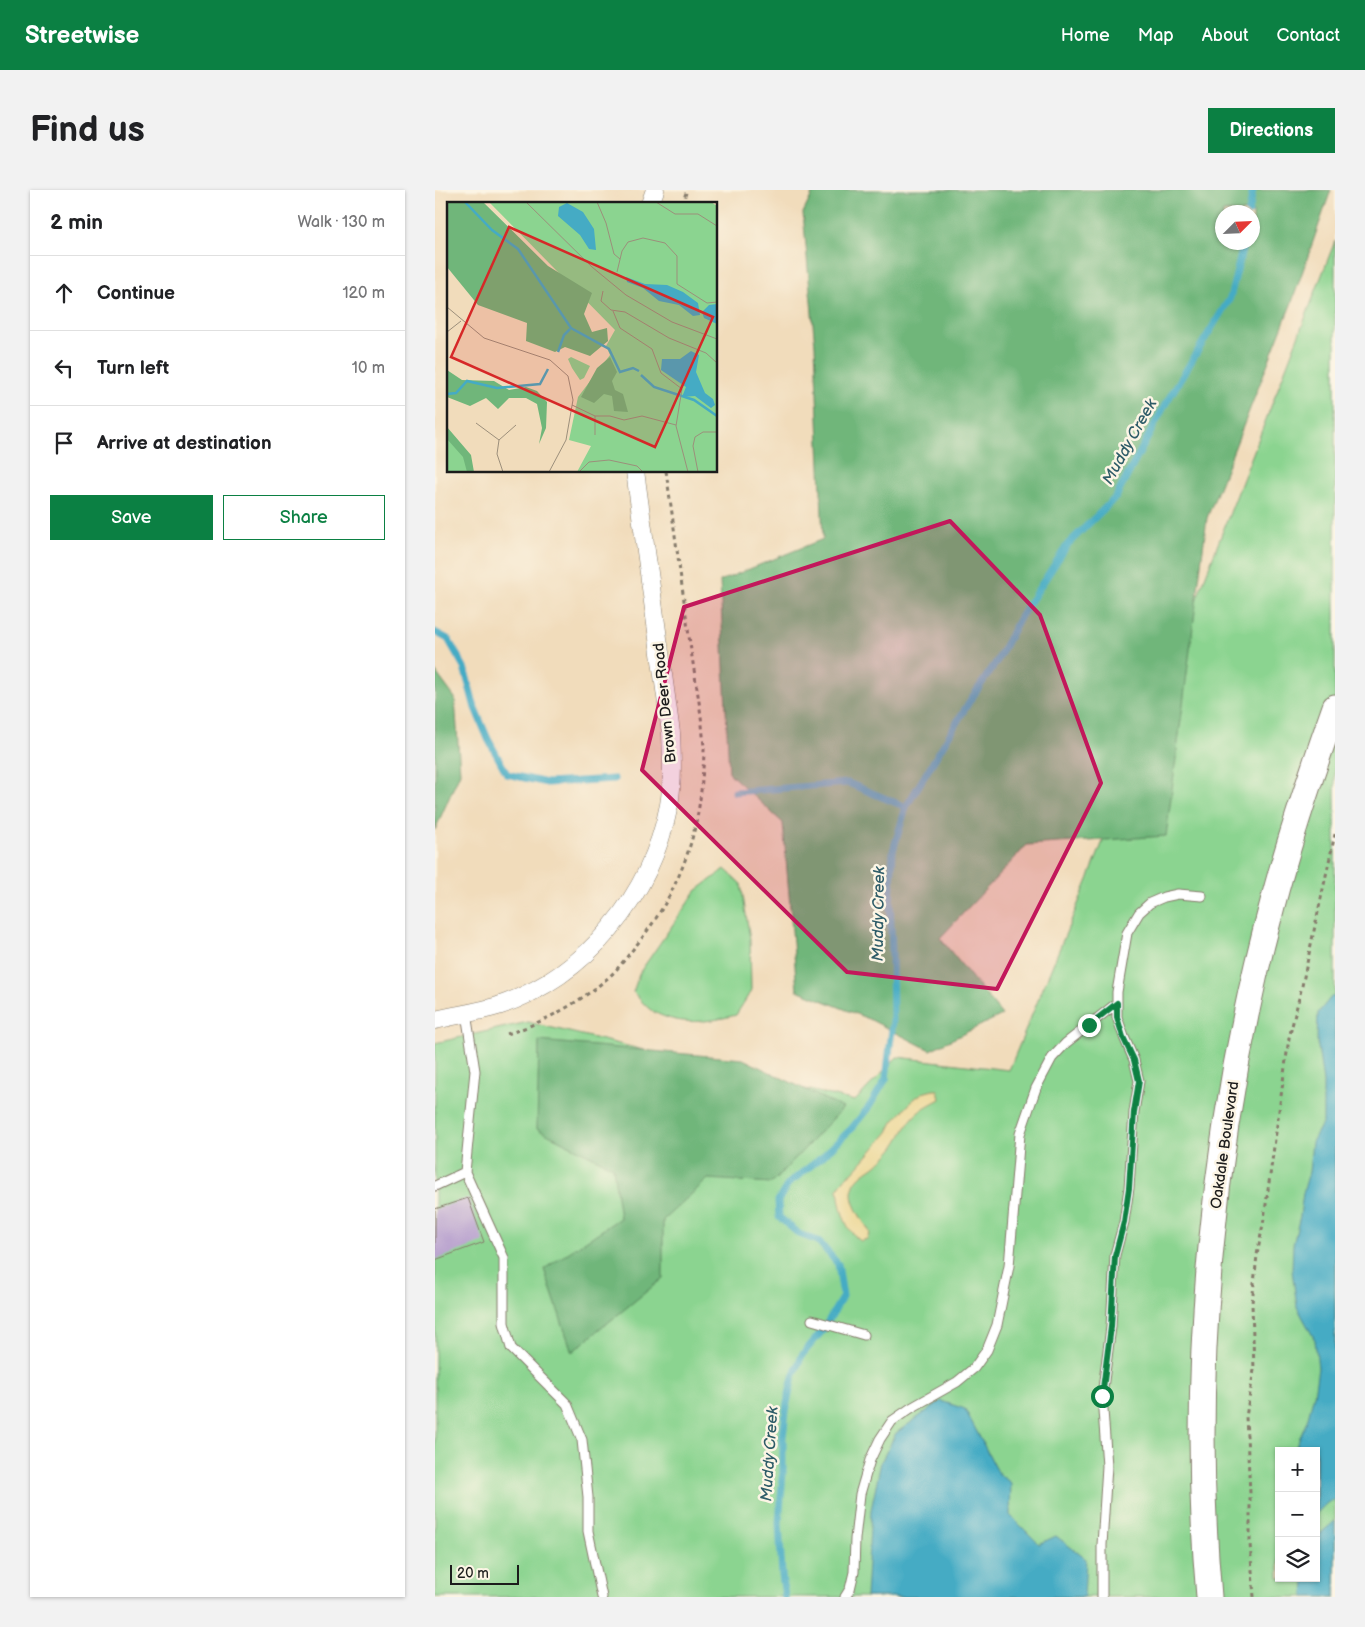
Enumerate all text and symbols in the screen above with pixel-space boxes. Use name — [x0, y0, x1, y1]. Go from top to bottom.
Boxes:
text: Streetwise — [25, 21, 139, 50]
text: Home — [1061, 25, 1110, 46]
text: Map — [1138, 25, 1174, 46]
text: About — [1202, 25, 1249, 46]
text: Contact — [1277, 25, 1340, 46]
button: Directions — [1208, 108, 1335, 153]
text: Find us — [30, 109, 145, 152]
inset map — [447, 202, 717, 472]
north arrow — [1215, 205, 1260, 250]
text: 2 min — [50, 210, 103, 235]
text: Walk · 130 m — [297, 213, 385, 232]
icon: ahead — [50, 279, 78, 307]
text: Continue — [97, 282, 175, 305]
text: 120 m — [342, 284, 385, 303]
icon: left — [50, 354, 78, 382]
text: Turn left — [97, 357, 169, 380]
text: 10 m — [352, 359, 385, 378]
water label: Muddy Creek — [1099, 395, 1162, 488]
icon: arrive — [50, 429, 78, 457]
text: Arrive at destination — [97, 432, 272, 455]
button: Save — [50, 495, 213, 540]
button: Share — [223, 495, 385, 540]
street label: Brown Deer Road — [649, 642, 681, 764]
water label: Muddy Creek — [869, 865, 889, 962]
route end — [1078, 1014, 1101, 1037]
street label: Oakdale Boulevard — [1207, 1080, 1243, 1210]
route start — [1091, 1385, 1114, 1408]
water label: Muddy Creek — [757, 1405, 783, 1502]
map controls — [1275, 1447, 1320, 1582]
button: + — [1275, 1447, 1320, 1492]
button: − — [1275, 1492, 1320, 1537]
button: layers — [1275, 1537, 1320, 1582]
scale bar — [450, 1562, 519, 1585]
text: 20 m — [457, 1565, 489, 1582]

